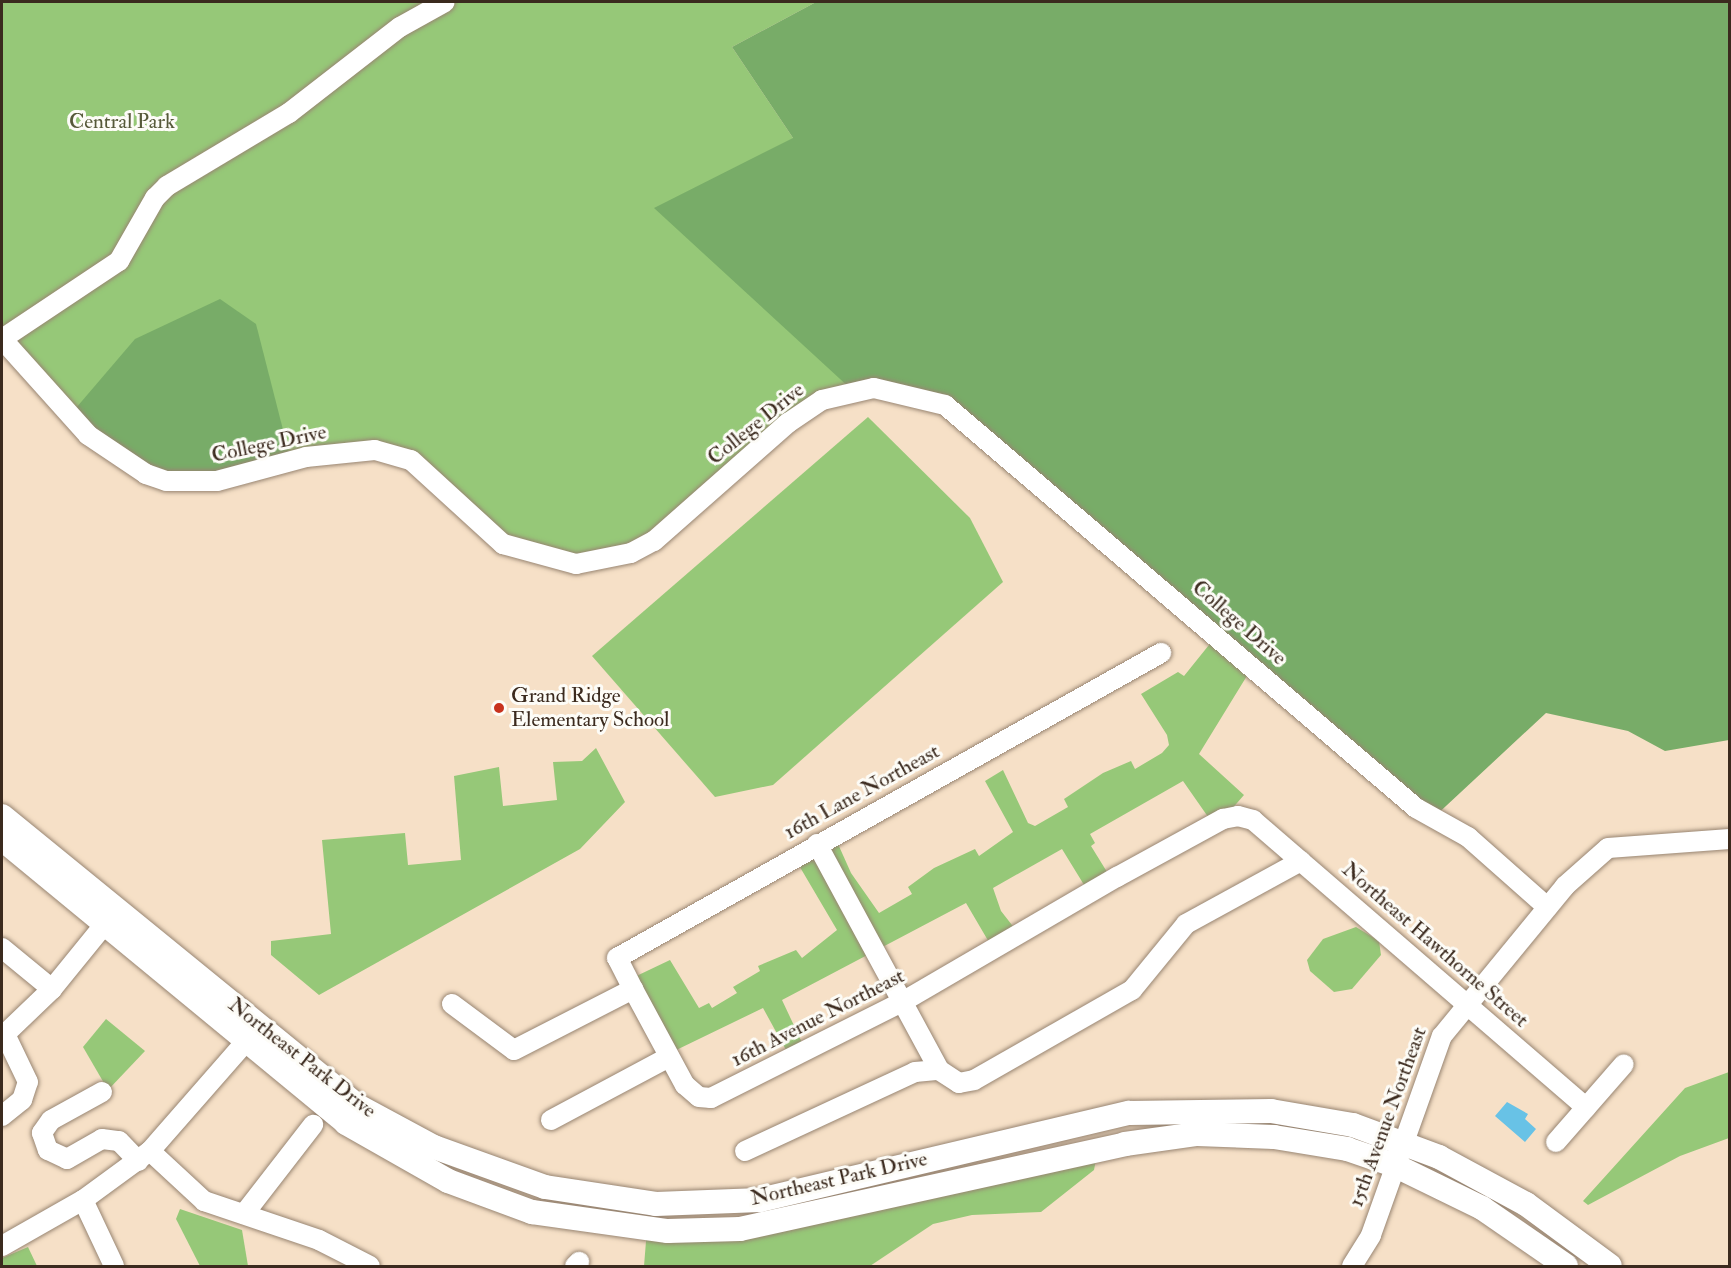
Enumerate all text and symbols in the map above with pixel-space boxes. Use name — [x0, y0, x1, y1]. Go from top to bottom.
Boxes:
park label: Central Park — [69, 109, 175, 135]
street label: College Drive — [703, 378, 809, 470]
street label: College Drive — [209, 420, 329, 468]
street label: College Drive — [1187, 575, 1291, 671]
place label: Grand Ridge Elementary School — [511, 683, 669, 733]
marker: Grand Ridge Elementary School — [492, 701, 506, 715]
street label: 16th Lane Northeast — [780, 739, 944, 845]
street label: Northeast Hawthorne Street — [1337, 857, 1533, 1033]
street label: 16th Avenue Northeast — [727, 963, 909, 1073]
street label: Northeast Park Drive — [223, 992, 381, 1124]
street label: 15th Avenue Northeast — [1344, 1024, 1432, 1210]
street label: Northeast Park Drive — [748, 1146, 930, 1212]

